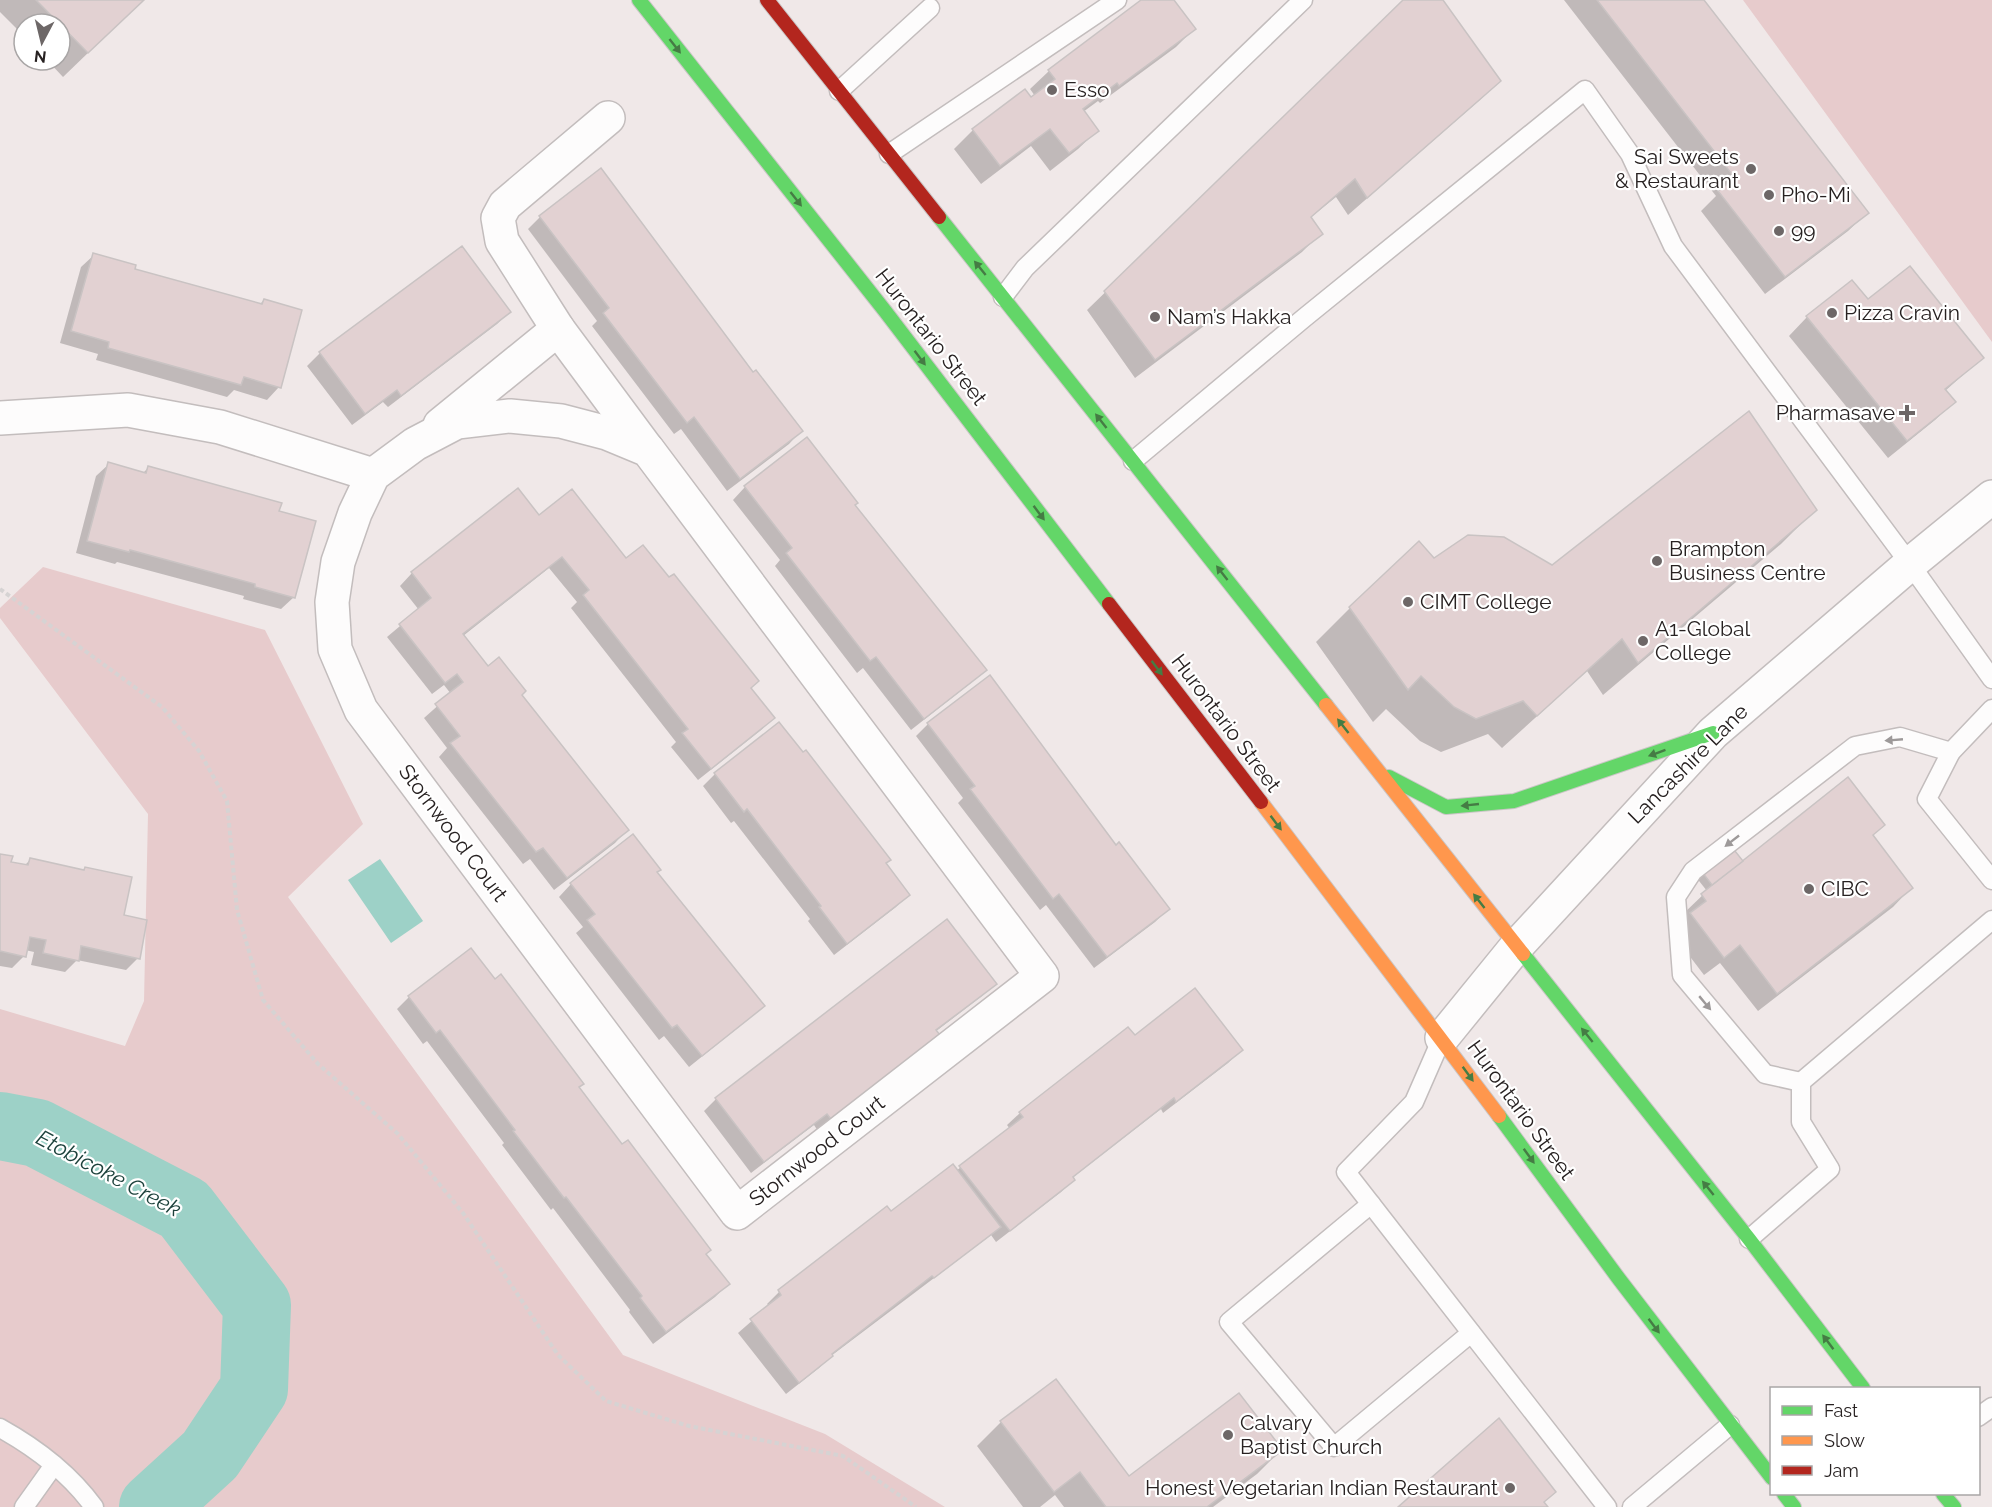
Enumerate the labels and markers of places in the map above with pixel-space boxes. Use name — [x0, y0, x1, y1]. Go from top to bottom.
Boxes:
place label: Esso — [1064, 77, 1110, 102]
marker: Esso — [1045, 83, 1059, 97]
place label: Sai Sweets & Restaurant — [1615, 144, 1739, 193]
marker: Sai Sweets & Restaurant — [1744, 162, 1758, 176]
place label: Pho-Mi — [1781, 182, 1851, 207]
marker: Pho-Mi — [1762, 188, 1776, 202]
place label: 99 — [1791, 218, 1816, 243]
marker: 99 — [1772, 224, 1786, 238]
place label: Pizza Cravin — [1844, 300, 1960, 325]
place label: Nam’s Hakka — [1167, 304, 1291, 329]
marker: Pizza Cravin — [1825, 306, 1839, 320]
marker: Nam’s Hakka — [1148, 310, 1162, 324]
place label: Pharmasave — [1776, 400, 1895, 425]
marker: Pharmasave — [1900, 406, 1914, 420]
place label: Brampton Business Centre — [1669, 536, 1826, 585]
marker: Brampton Business Centre — [1650, 554, 1664, 568]
place label: CIMT College — [1420, 589, 1552, 614]
marker: CIMT College — [1401, 595, 1415, 609]
place label: A1-Global College — [1655, 616, 1750, 665]
marker: A1-Global College — [1636, 634, 1650, 648]
place label: CIBC — [1821, 876, 1869, 901]
marker: CIBC — [1802, 882, 1816, 896]
place label: Calvary Baptist Church — [1240, 1410, 1382, 1459]
marker: Calvary Baptist Church — [1221, 1428, 1235, 1442]
place label: Honest Vegetarian Indian Restaurant — [1145, 1475, 1498, 1500]
marker: Honest Vegetarian Indian Restaurant — [1503, 1481, 1517, 1495]

